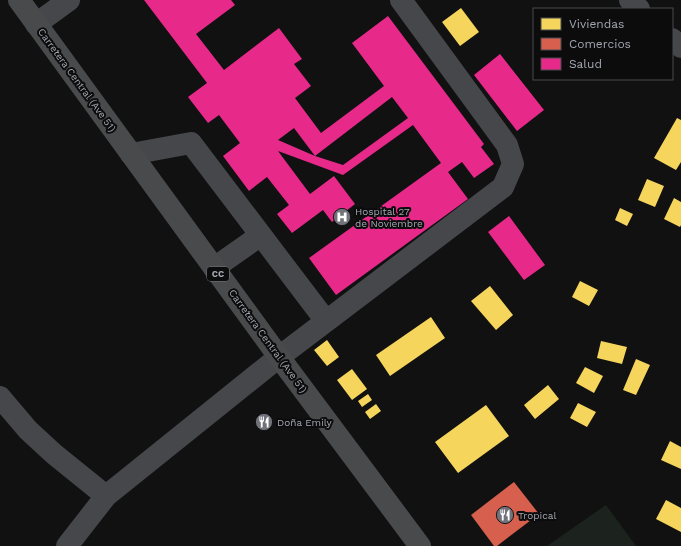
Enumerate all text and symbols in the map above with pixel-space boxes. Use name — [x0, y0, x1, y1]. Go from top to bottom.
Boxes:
legend — [533, 8, 673, 80]
text: Viviendas — [569, 17, 624, 31]
street label: Carretera Central (Ave 51) — [36, 26, 118, 134]
text: Comercios — [569, 37, 631, 51]
text: Salud — [569, 57, 602, 71]
place label: Hospital 27 de Noviembre — [355, 206, 423, 229]
hospital icon: Hospital 27 de Noviembre — [332, 207, 352, 227]
road number: CC — [207, 267, 229, 281]
street label: Carretera Central (Ave 51) — [227, 287, 309, 395]
restaurant icon: Doña Emily — [254, 412, 274, 432]
place label: Doña Emily — [277, 417, 333, 428]
restaurant icon: Tropical — [495, 505, 515, 525]
place label: Tropical — [518, 510, 557, 521]

